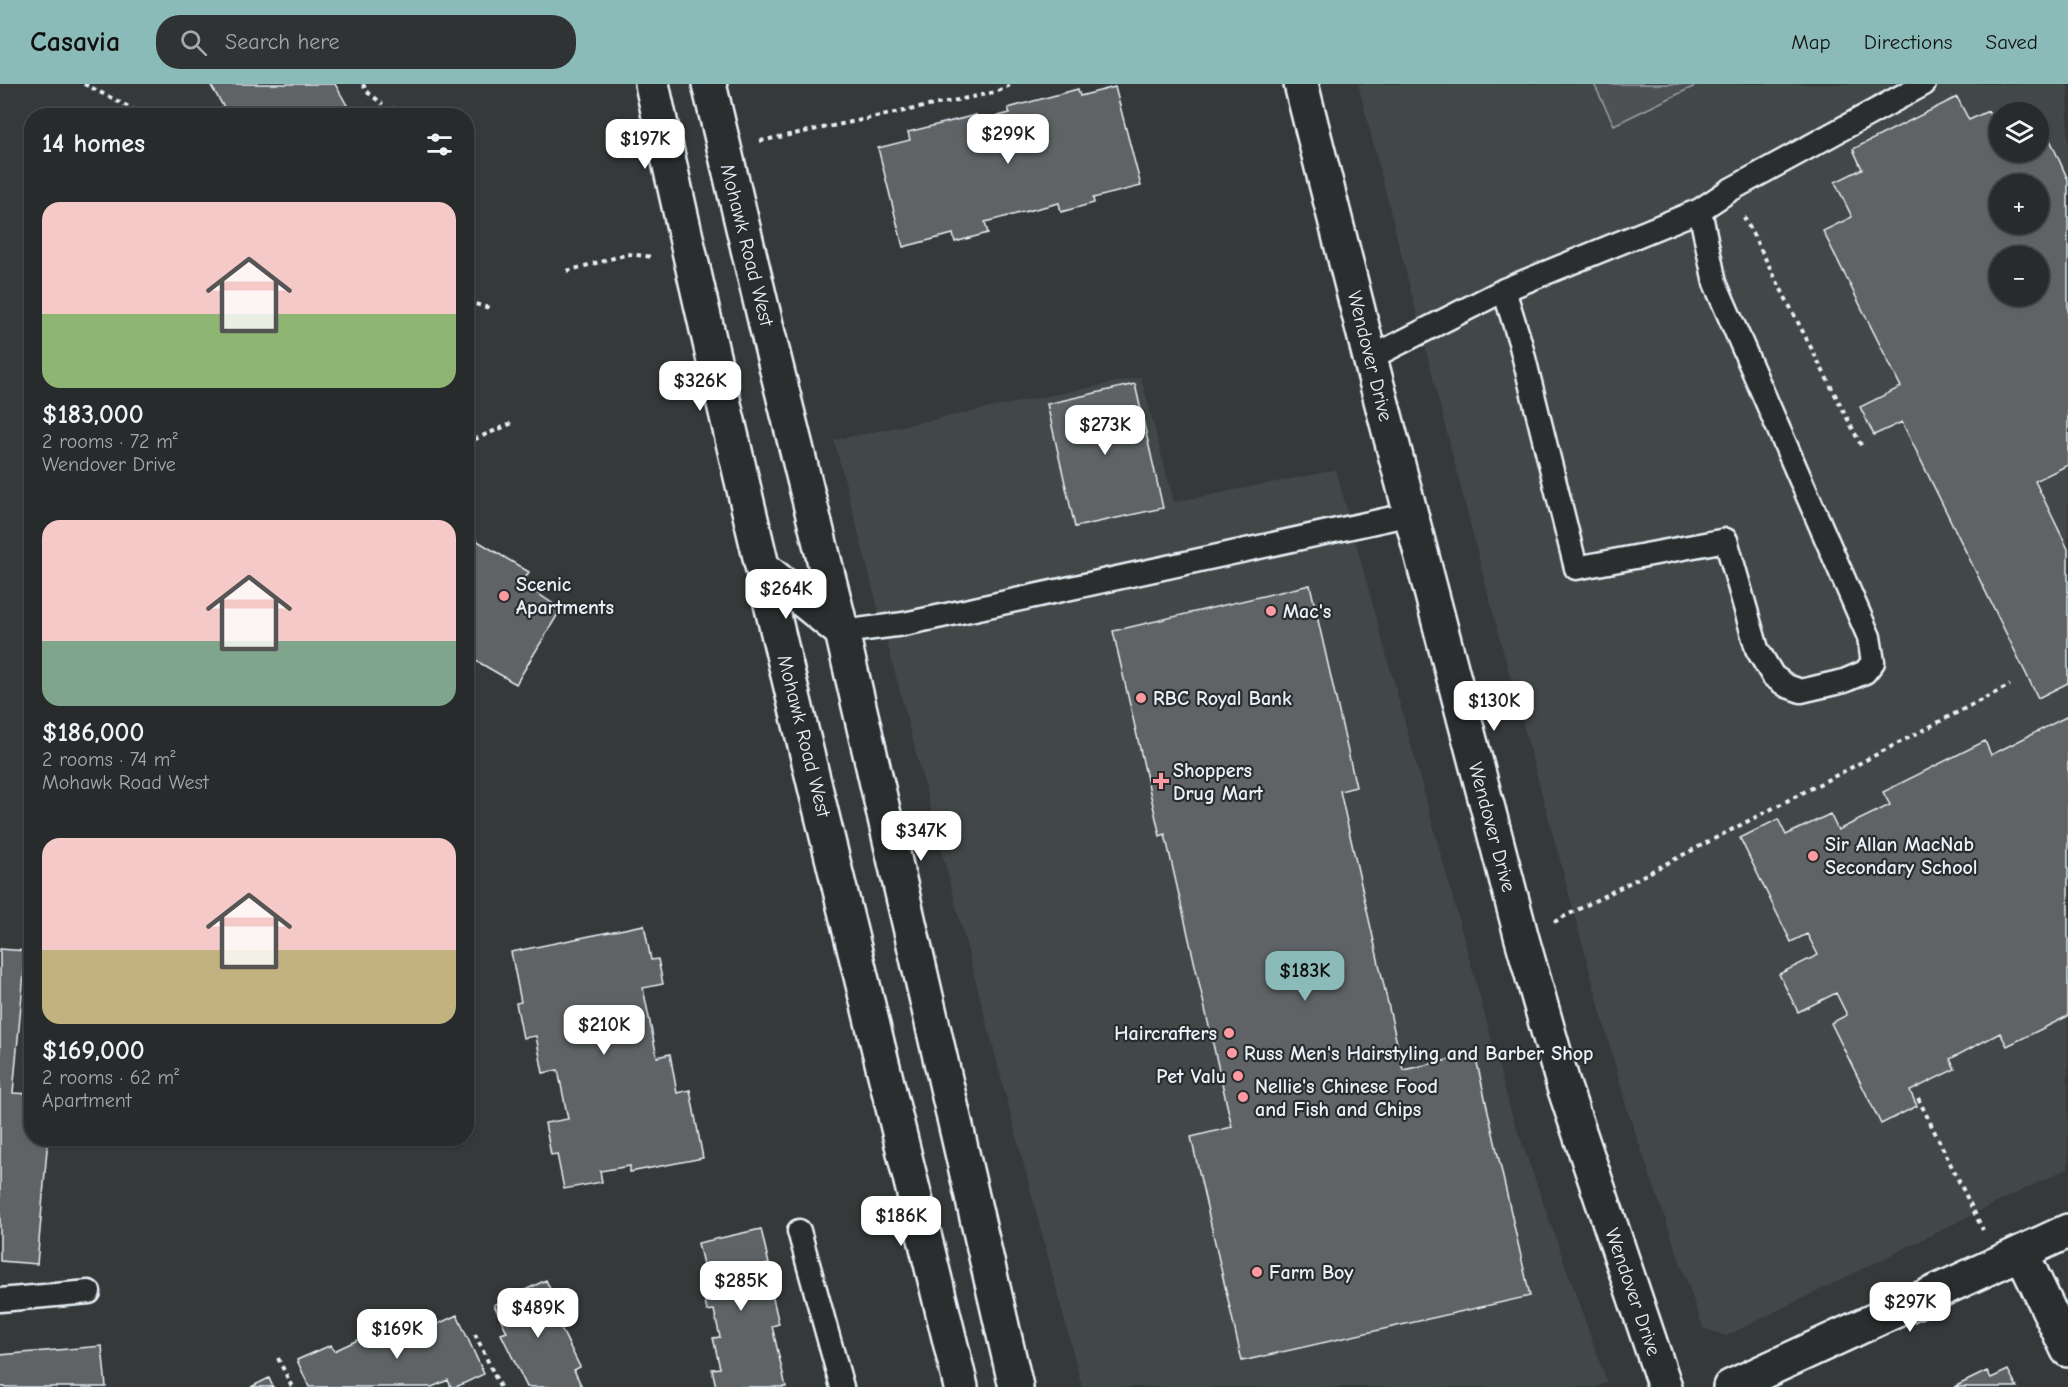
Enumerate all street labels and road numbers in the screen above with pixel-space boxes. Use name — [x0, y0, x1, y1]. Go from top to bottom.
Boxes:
street label: Mohawk Road West — [716, 161, 779, 330]
street label: Wendover Drive — [1343, 288, 1397, 424]
street label: Mohawk Road West — [773, 652, 836, 821]
street label: Wendover Drive — [1464, 759, 1520, 895]
street label: Wendover Drive — [1600, 1225, 1666, 1359]

